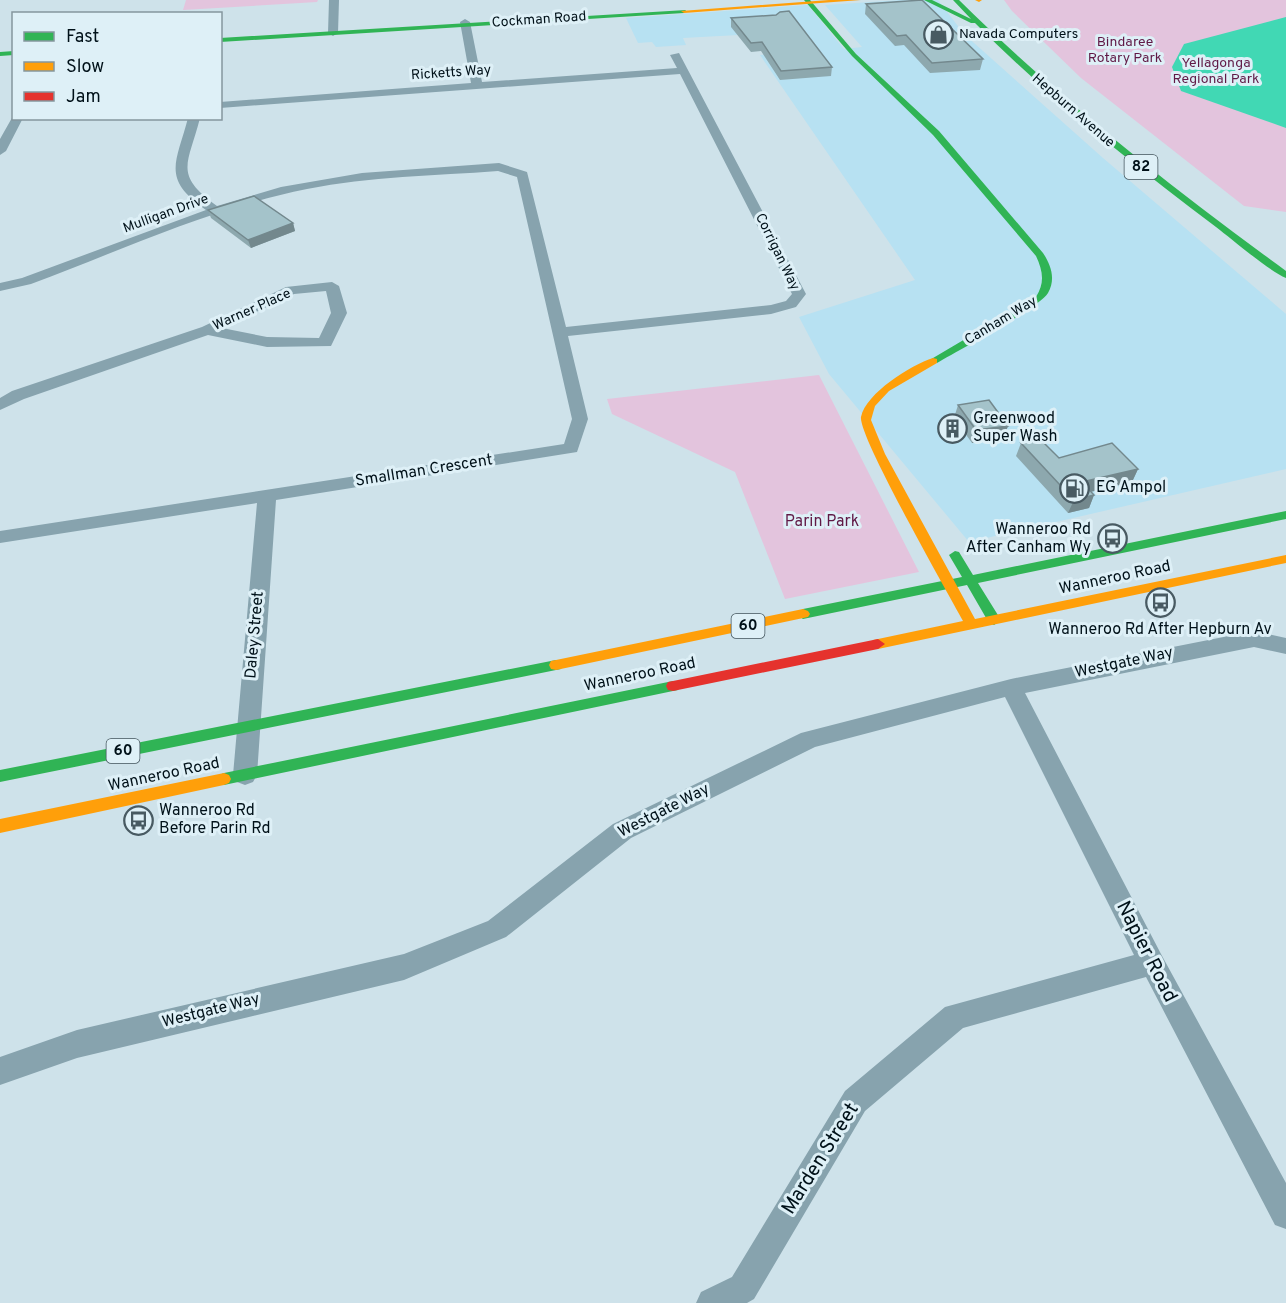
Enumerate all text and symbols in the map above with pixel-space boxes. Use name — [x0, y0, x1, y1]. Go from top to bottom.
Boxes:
street label: Cockman Road — [491, 8, 587, 32]
legend — [12, 12, 222, 120]
shop icon: Navada Computers — [922, 18, 954, 50]
text: Fast — [66, 26, 99, 49]
place label: Navada Computers — [959, 26, 1078, 43]
park label: Bindaree Rotary Park — [1088, 34, 1162, 67]
park label: Yellagonga Regional Park — [1172, 55, 1260, 88]
text: Slow — [66, 56, 104, 79]
street label: Ricketts Way — [410, 62, 492, 84]
street label: Hepburn Avenue — [1028, 70, 1118, 152]
text: Jam — [66, 86, 101, 109]
road number: 82 — [1124, 155, 1158, 179]
street label: Mulligan Drive — [121, 191, 211, 237]
street label: Corrigan Way — [751, 211, 803, 293]
street label: Warner Place — [210, 285, 294, 335]
street label: Canham Way — [962, 293, 1040, 349]
place label: Greenwood Super Wash — [973, 409, 1057, 447]
building icon: Greenwood Super Wash — [936, 412, 968, 444]
street label: Smallman Crescent — [354, 450, 494, 492]
fuel station icon: EG Ampol — [1059, 472, 1091, 504]
place label: EG Ampol — [1096, 478, 1166, 498]
park label: Parin Park — [785, 512, 859, 532]
place label: Wanneroo Rd After Canham Wy — [966, 520, 1091, 558]
bus stop icon: Wanneroo Rd After Canham Wy — [1096, 523, 1128, 555]
street label: Wanneroo Road — [1057, 556, 1173, 600]
bus stop icon: Wanneroo Rd After Hepburn Av — [1144, 586, 1176, 618]
street label: Daley Street — [241, 590, 269, 680]
road number: 60 — [732, 614, 764, 638]
place label: Wanneroo Rd After Hepburn Av — [1048, 620, 1272, 640]
street label: Westgate Way — [1073, 643, 1175, 683]
street label: Wanneroo Road — [582, 653, 698, 697]
road number: 60 — [106, 739, 140, 763]
street label: Wanneroo Road — [106, 753, 222, 797]
street label: Westgate Way — [615, 779, 713, 843]
place label: Wanneroo Rd Before Parin Rd — [159, 801, 271, 839]
bus stop icon: Wanneroo Rd Before Parin Rd — [122, 804, 154, 836]
street label: Napier Road — [1109, 897, 1183, 1007]
street label: Westgate Way — [160, 989, 262, 1033]
street label: Marden Street — [776, 1098, 866, 1220]

